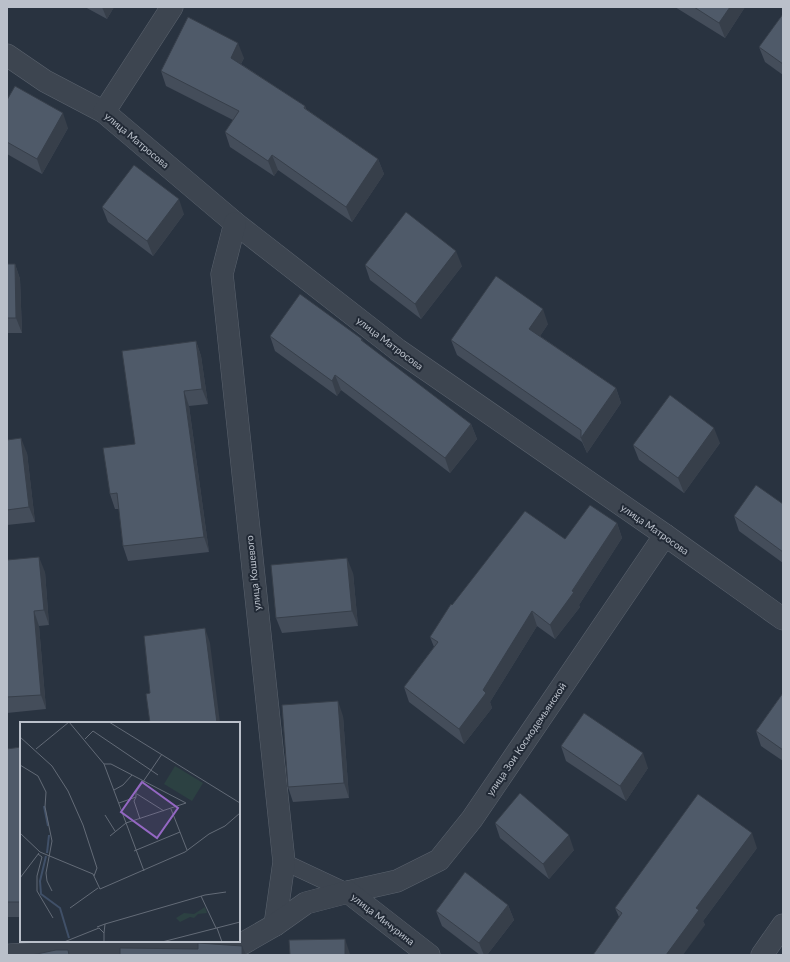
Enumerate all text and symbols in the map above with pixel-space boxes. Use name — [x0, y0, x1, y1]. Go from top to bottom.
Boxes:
street label: улица Матросова — [102, 110, 172, 170]
street label: улица Матросова — [354, 314, 426, 372]
street label: улица Матросова — [619, 501, 691, 557]
street label: улица Кошевого — [243, 534, 263, 611]
street label: улица Зои Космодемьянской — [484, 680, 569, 798]
inset map — [20, 722, 240, 942]
street label: улица Мичурина — [349, 891, 417, 947]

